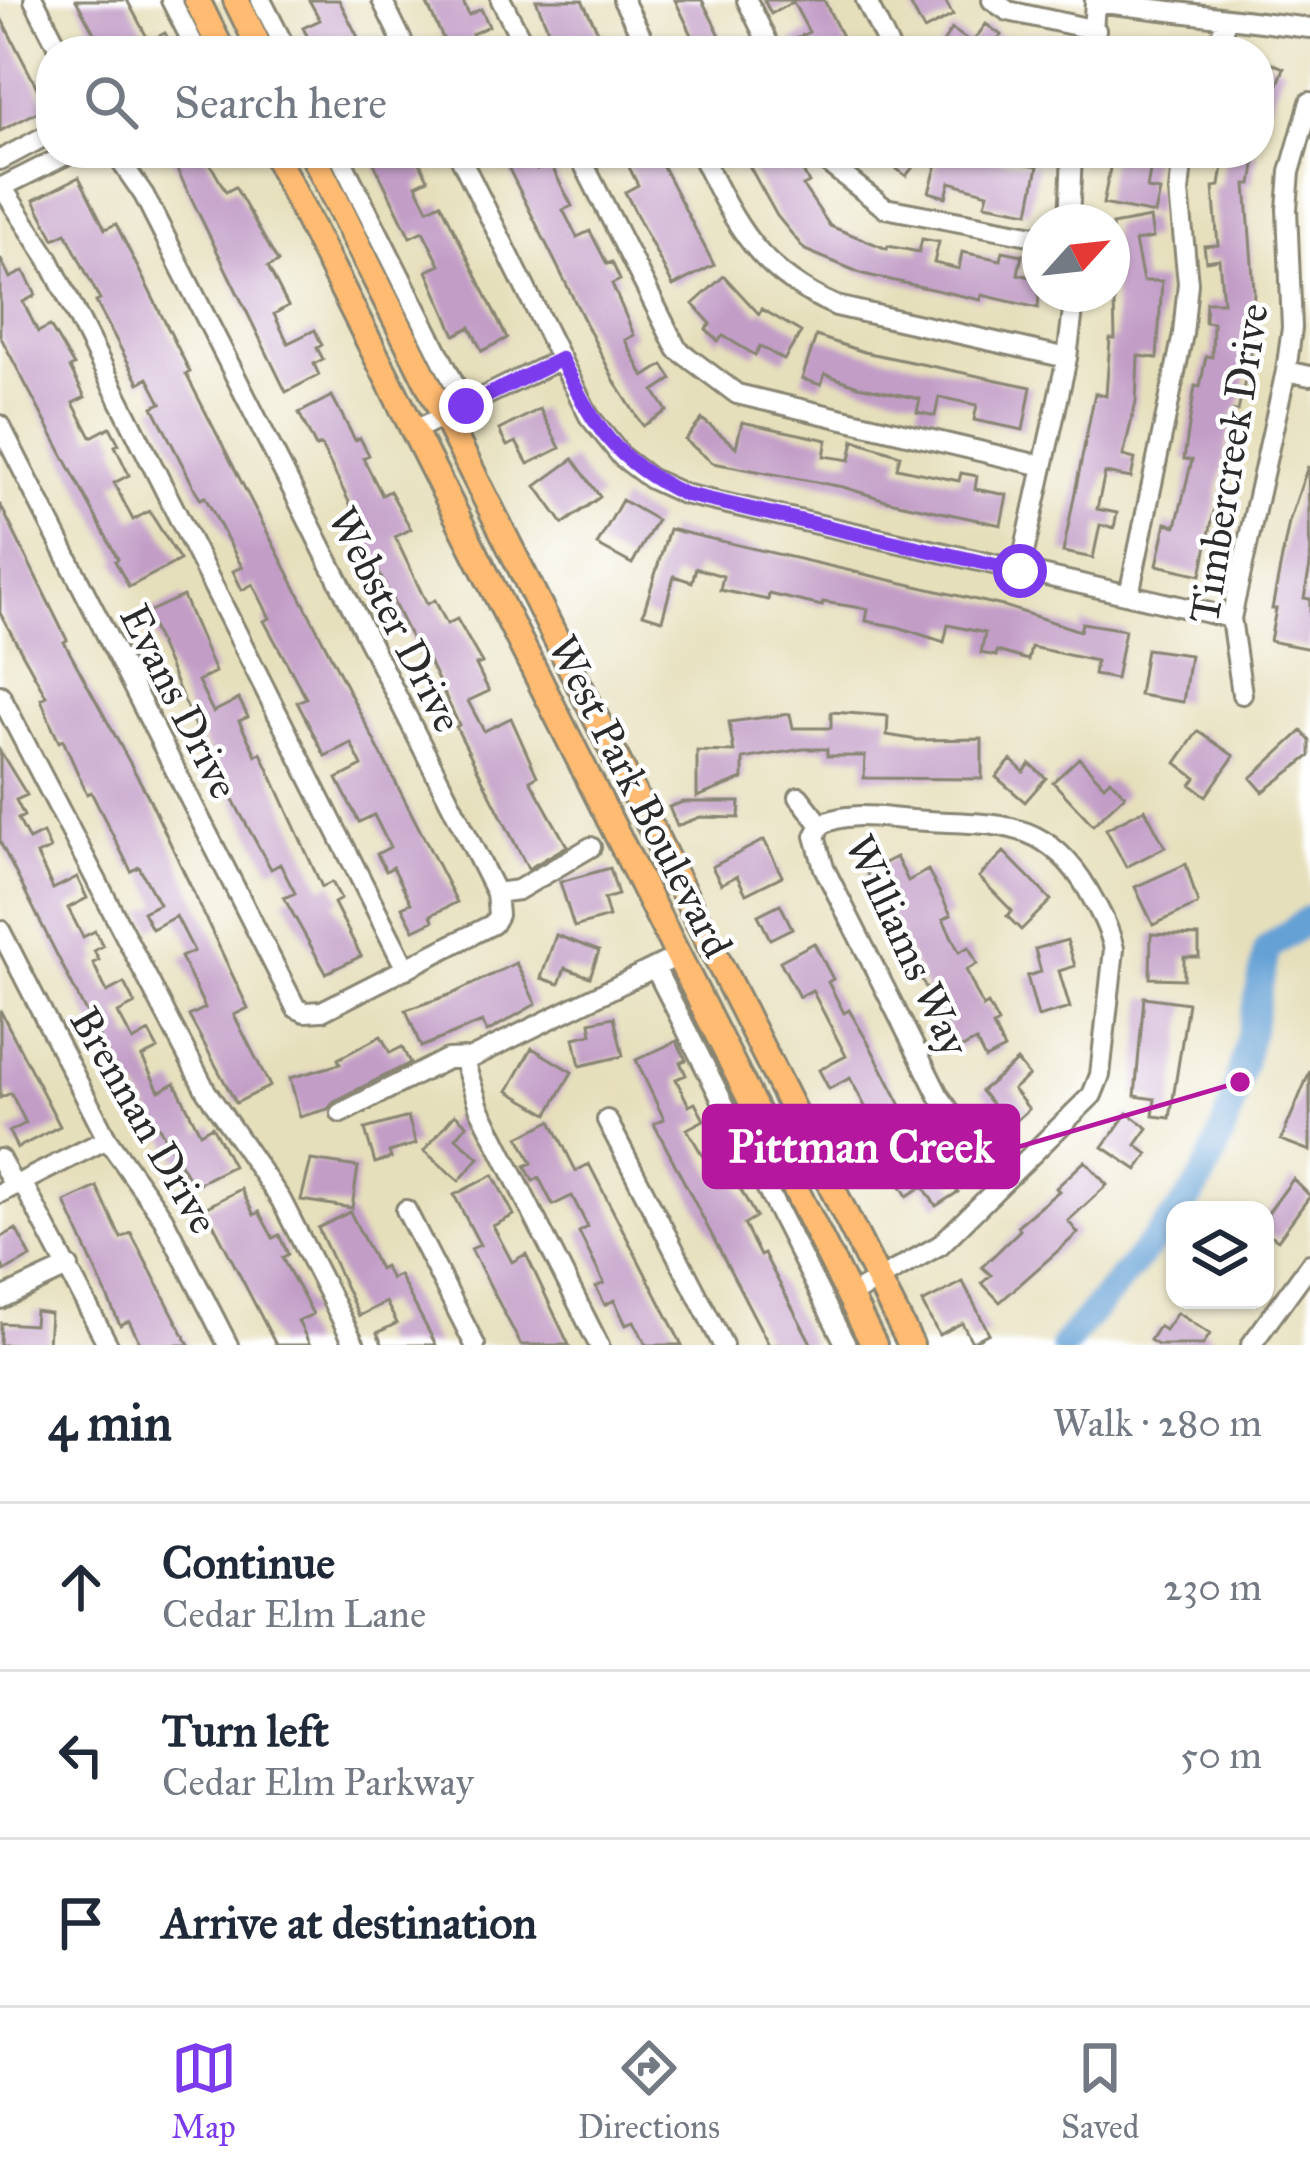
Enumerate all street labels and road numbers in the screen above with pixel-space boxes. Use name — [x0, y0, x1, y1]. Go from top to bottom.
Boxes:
street label: Timbercreek Drive — [1178, 300, 1280, 627]
street label: Webster Drive — [316, 498, 474, 741]
street label: Evans Drive — [108, 596, 250, 807]
street label: West Park Boulevard — [536, 627, 744, 966]
street label: Williams Way — [833, 827, 981, 1065]
street label: Brennan Drive — [58, 998, 230, 1243]

